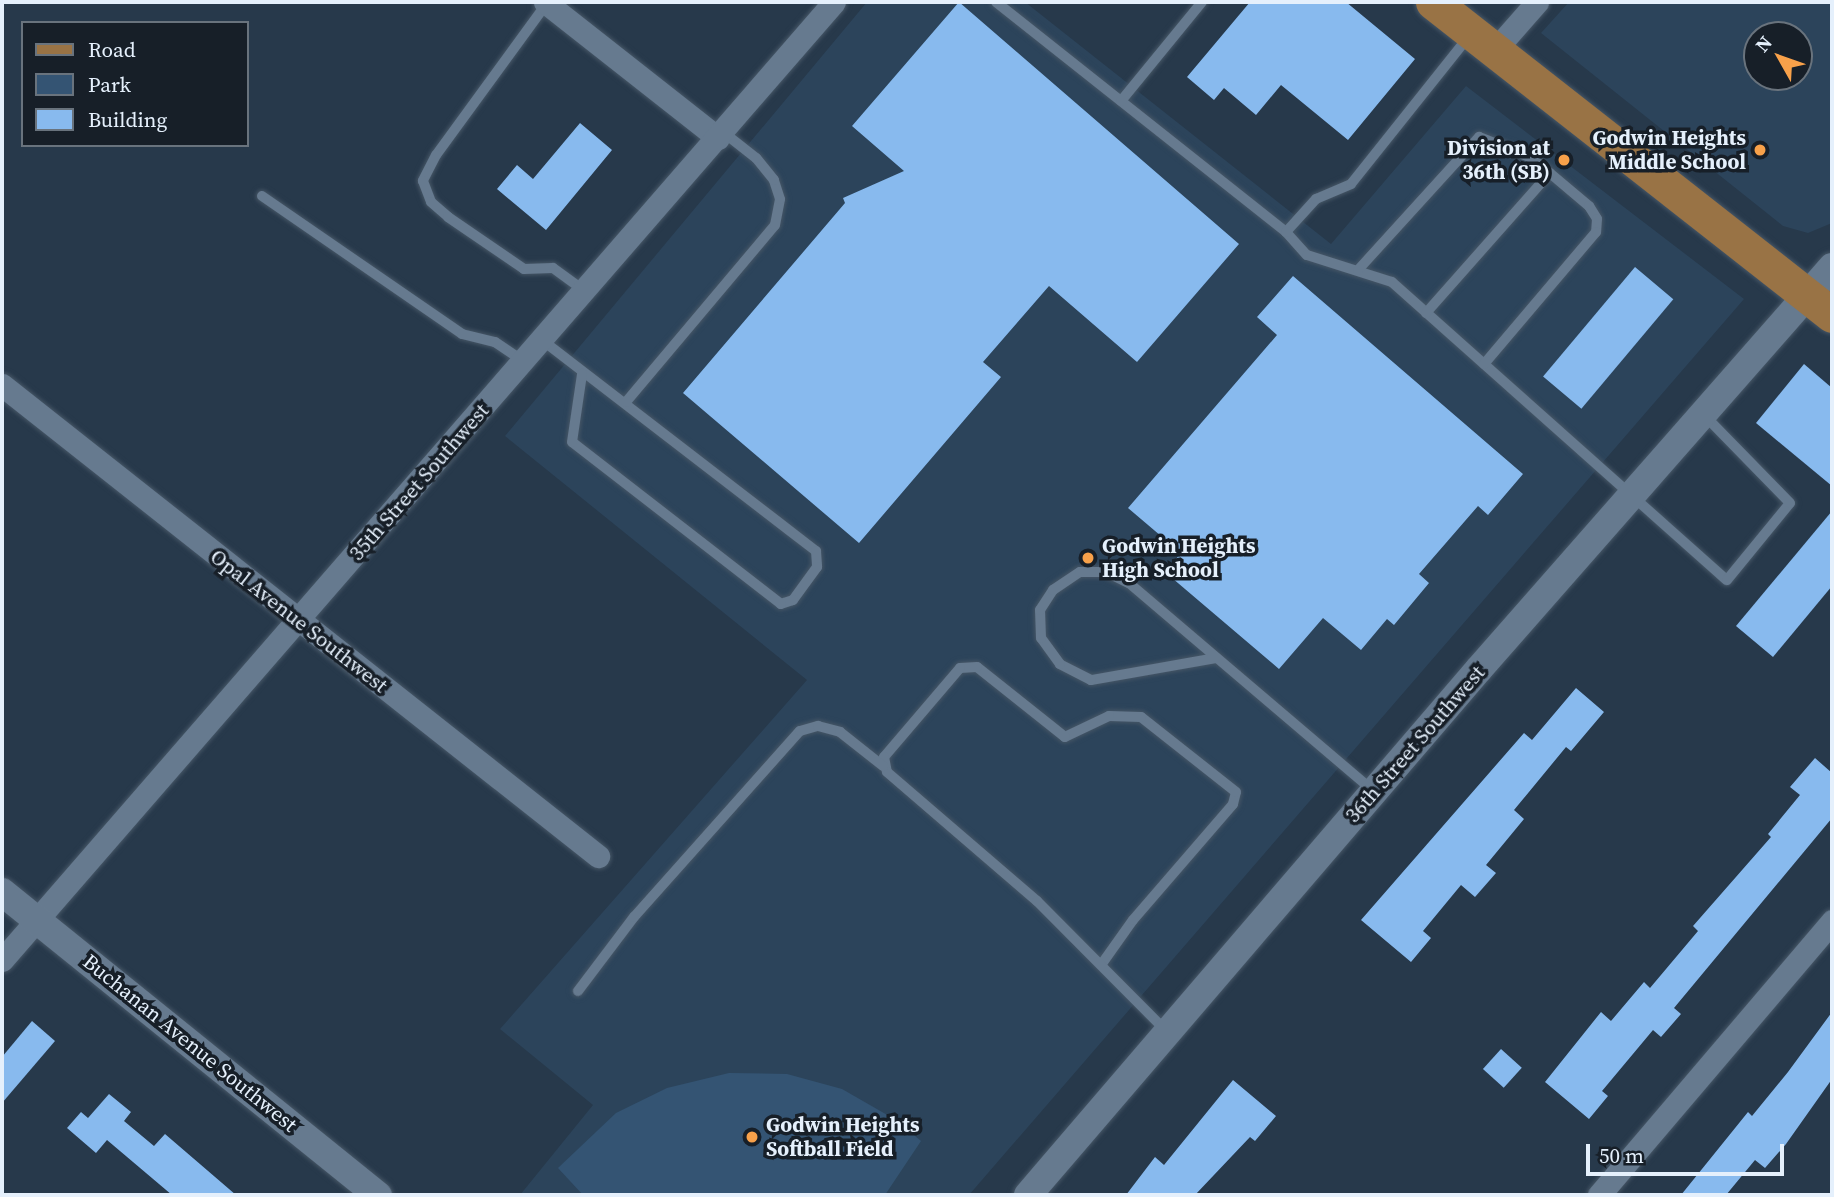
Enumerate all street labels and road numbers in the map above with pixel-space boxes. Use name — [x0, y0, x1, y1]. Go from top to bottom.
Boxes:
street label: 35th Street Southwest — [344, 398, 494, 566]
street label: Opal Avenue Southwest — [205, 544, 393, 698]
street label: 36th Street Southwest — [1340, 660, 1490, 828]
street label: Buchanan Avenue Southwest — [78, 949, 302, 1137]

